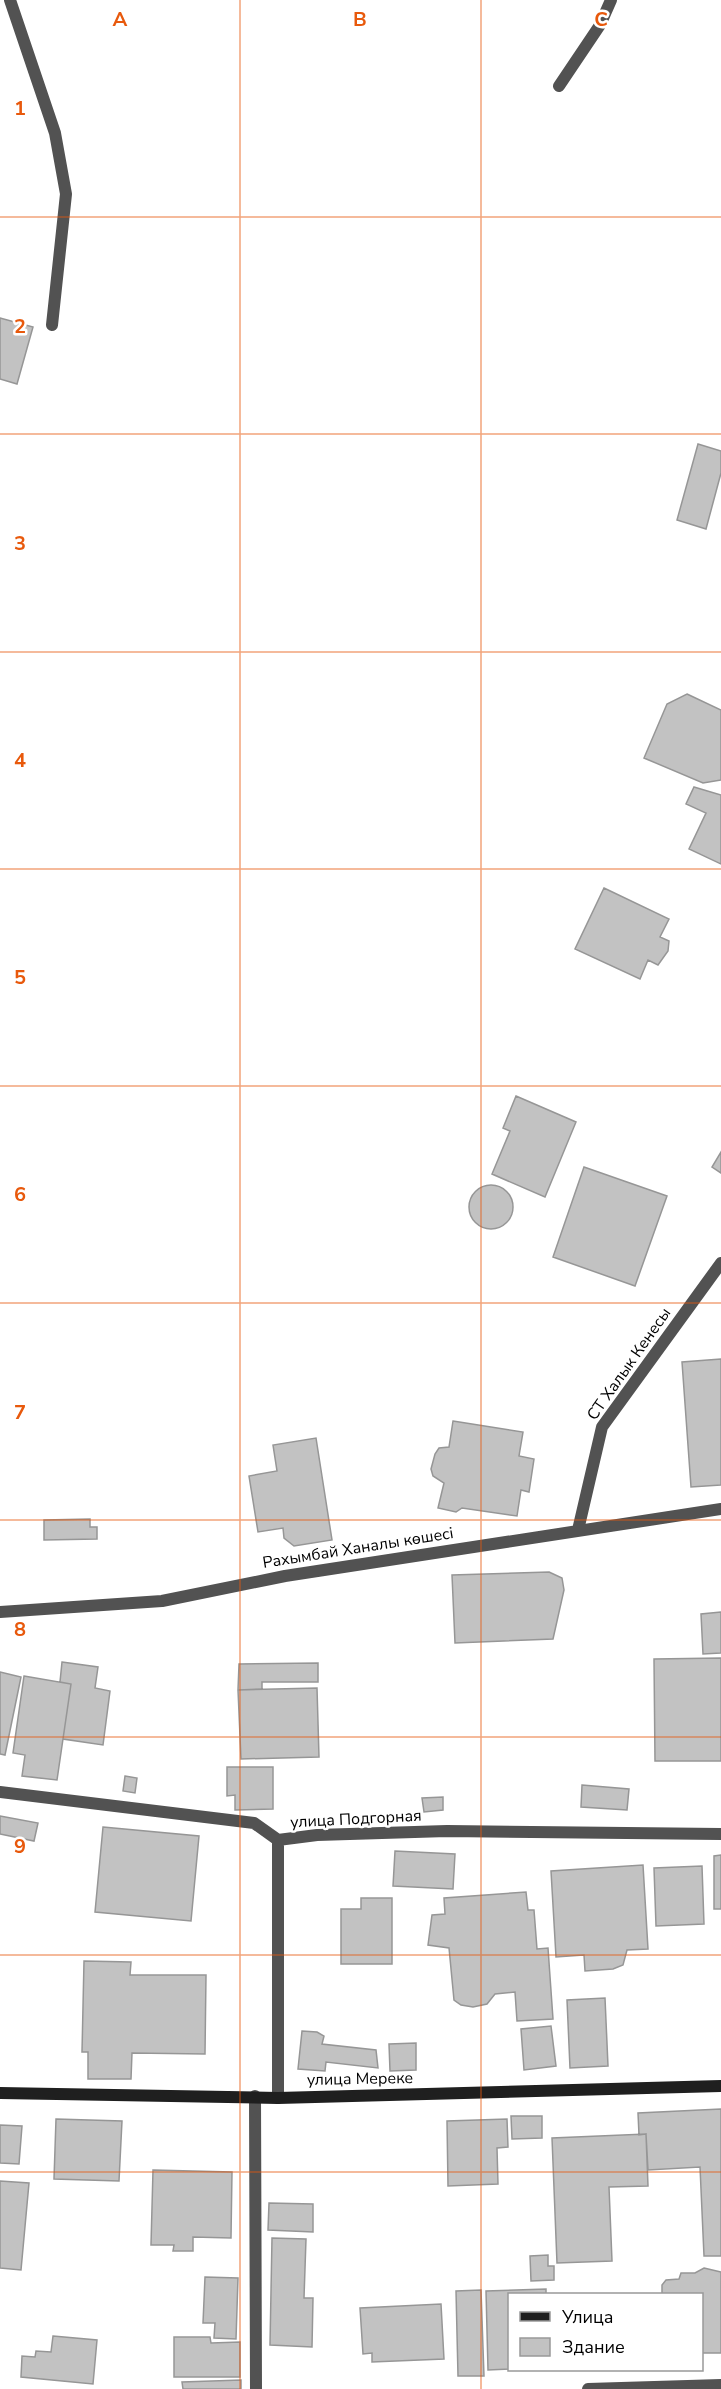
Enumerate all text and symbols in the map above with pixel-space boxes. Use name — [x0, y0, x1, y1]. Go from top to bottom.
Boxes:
text: A — [113, 6, 128, 33]
text: B — [353, 6, 367, 33]
text: C — [594, 6, 608, 33]
text: 1 — [14, 95, 26, 122]
text: 2 — [14, 313, 26, 340]
text: 3 — [14, 530, 26, 557]
text: 4 — [14, 747, 26, 774]
text: 5 — [14, 964, 26, 991]
text: 6 — [14, 1181, 26, 1208]
street label: СТ Халык Кенесы — [582, 1303, 676, 1425]
text: 7 — [14, 1399, 26, 1426]
street label: Рахымбай Ханалы көшесі — [261, 1522, 455, 1574]
text: 8 — [14, 1616, 26, 1643]
street label: улица Подгорная — [290, 1805, 422, 1833]
text: 9 — [14, 1833, 26, 1860]
street label: улица Мереке — [307, 2067, 413, 2091]
legend — [508, 2293, 703, 2371]
text: Улица — [561, 2305, 613, 2329]
text: Здание — [562, 2335, 625, 2359]

